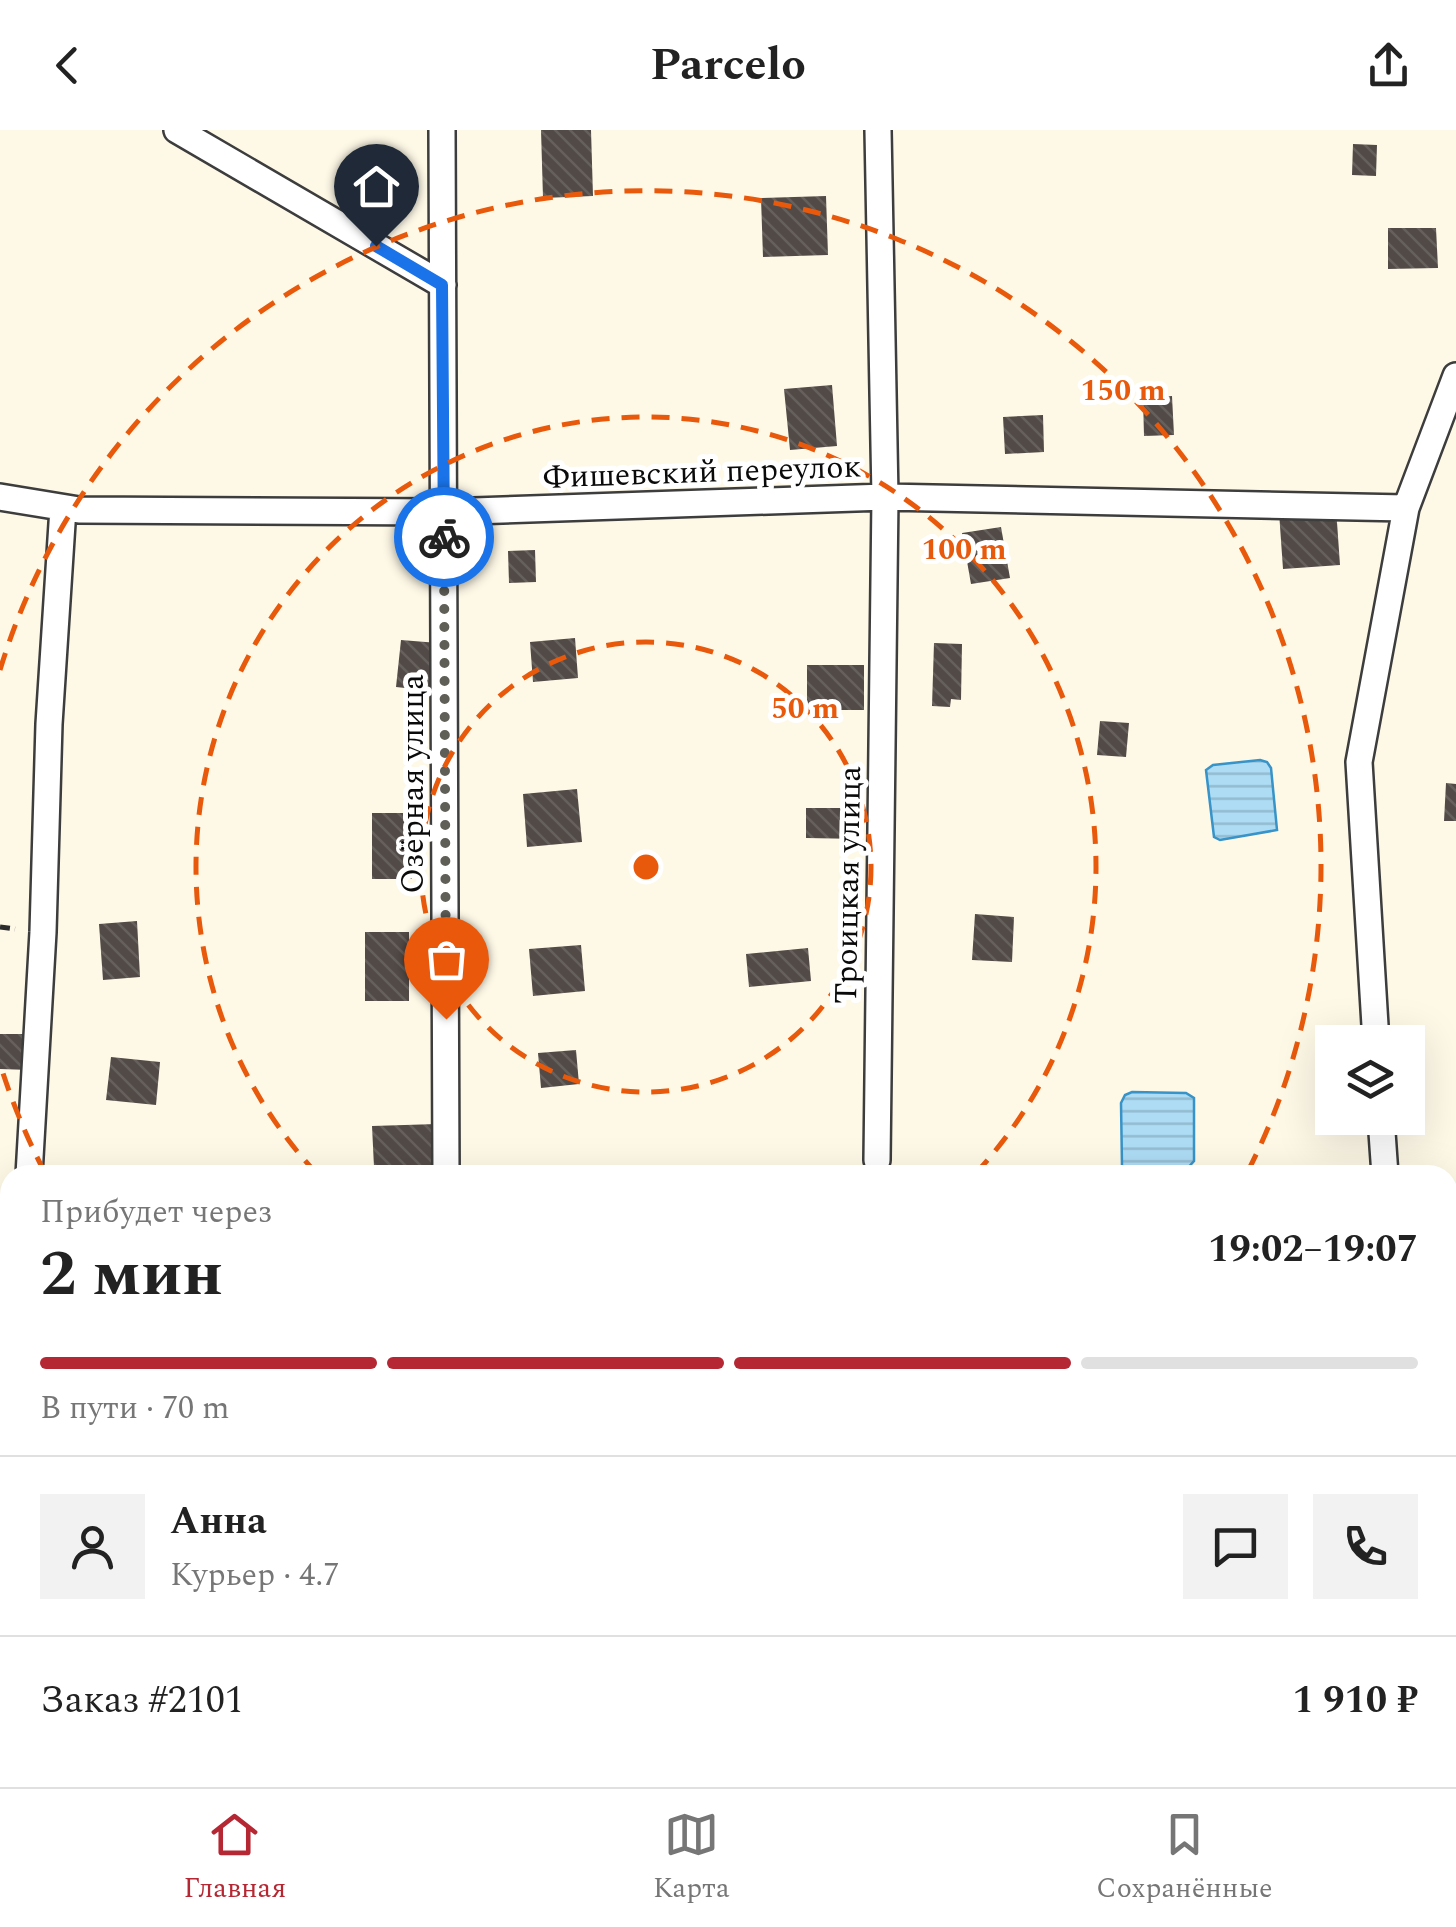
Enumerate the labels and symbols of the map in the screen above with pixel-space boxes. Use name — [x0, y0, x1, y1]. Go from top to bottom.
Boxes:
pin — [334, 144, 419, 247]
text: 150 m — [1080, 368, 1166, 414]
street label: Фишевский переулок — [542, 442, 862, 503]
courier — [394, 487, 494, 587]
text: 100 m — [921, 527, 1007, 573]
street label: Озёрная улица — [389, 674, 438, 894]
text: 50 m — [771, 686, 839, 732]
street label: Троицкая улица — [822, 765, 875, 1005]
centre of rings — [628, 849, 664, 885]
pin — [404, 917, 489, 1020]

